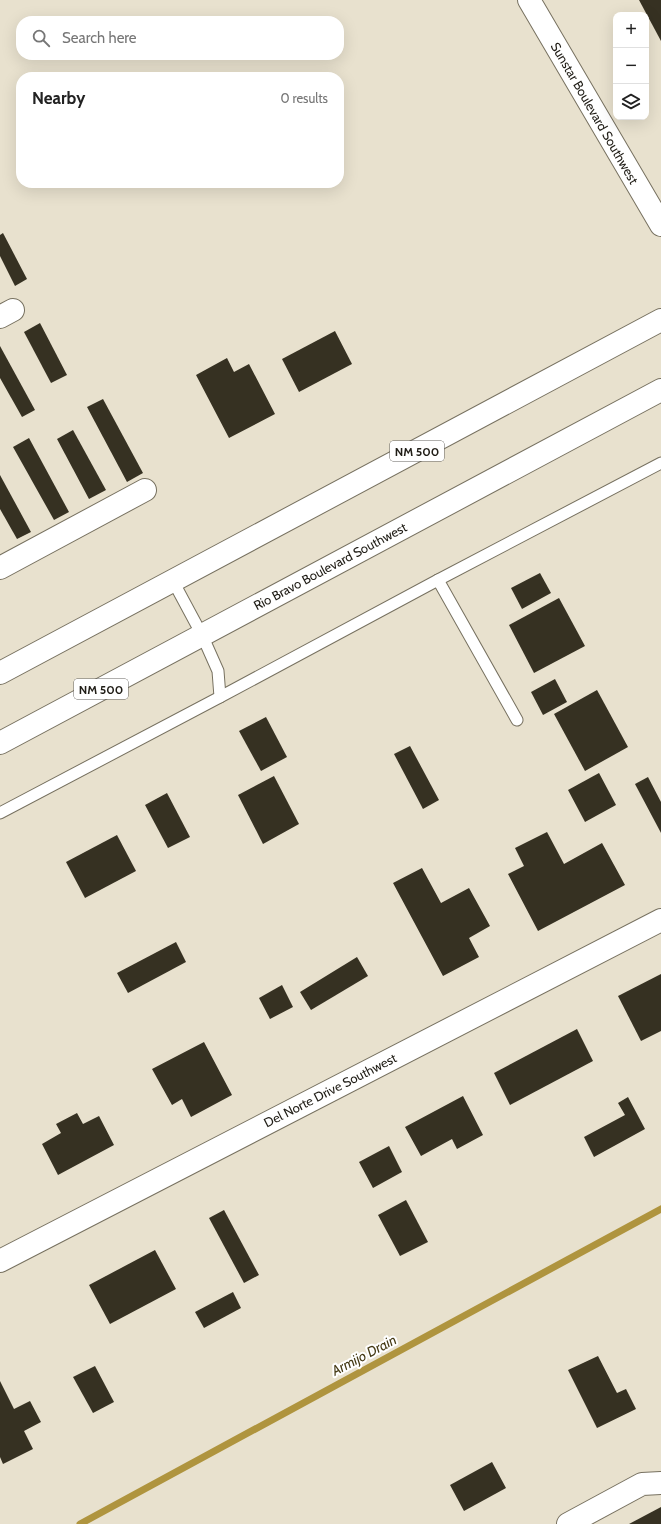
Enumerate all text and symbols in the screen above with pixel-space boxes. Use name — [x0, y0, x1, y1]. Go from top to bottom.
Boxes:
map controls — [613, 12, 649, 120]
button: + — [613, 12, 649, 48]
search box — [16, 16, 344, 60]
icon: search — [30, 27, 52, 49]
text: Search here — [62, 29, 137, 47]
street label: Sunstar Boulevard Southwest — [548, 39, 643, 187]
button: − — [613, 48, 649, 84]
button: layers — [613, 84, 649, 120]
text: Nearby — [32, 88, 85, 108]
text: 0 results — [280, 90, 328, 106]
road number: NM 500 — [390, 441, 444, 461]
street label: Rio Bravo Boulevard Southwest — [251, 518, 410, 613]
road number: NM 500 — [74, 679, 128, 699]
street label: Del Norte Drive Southwest — [261, 1049, 400, 1130]
water label: Armijo Drain — [328, 1330, 399, 1380]

